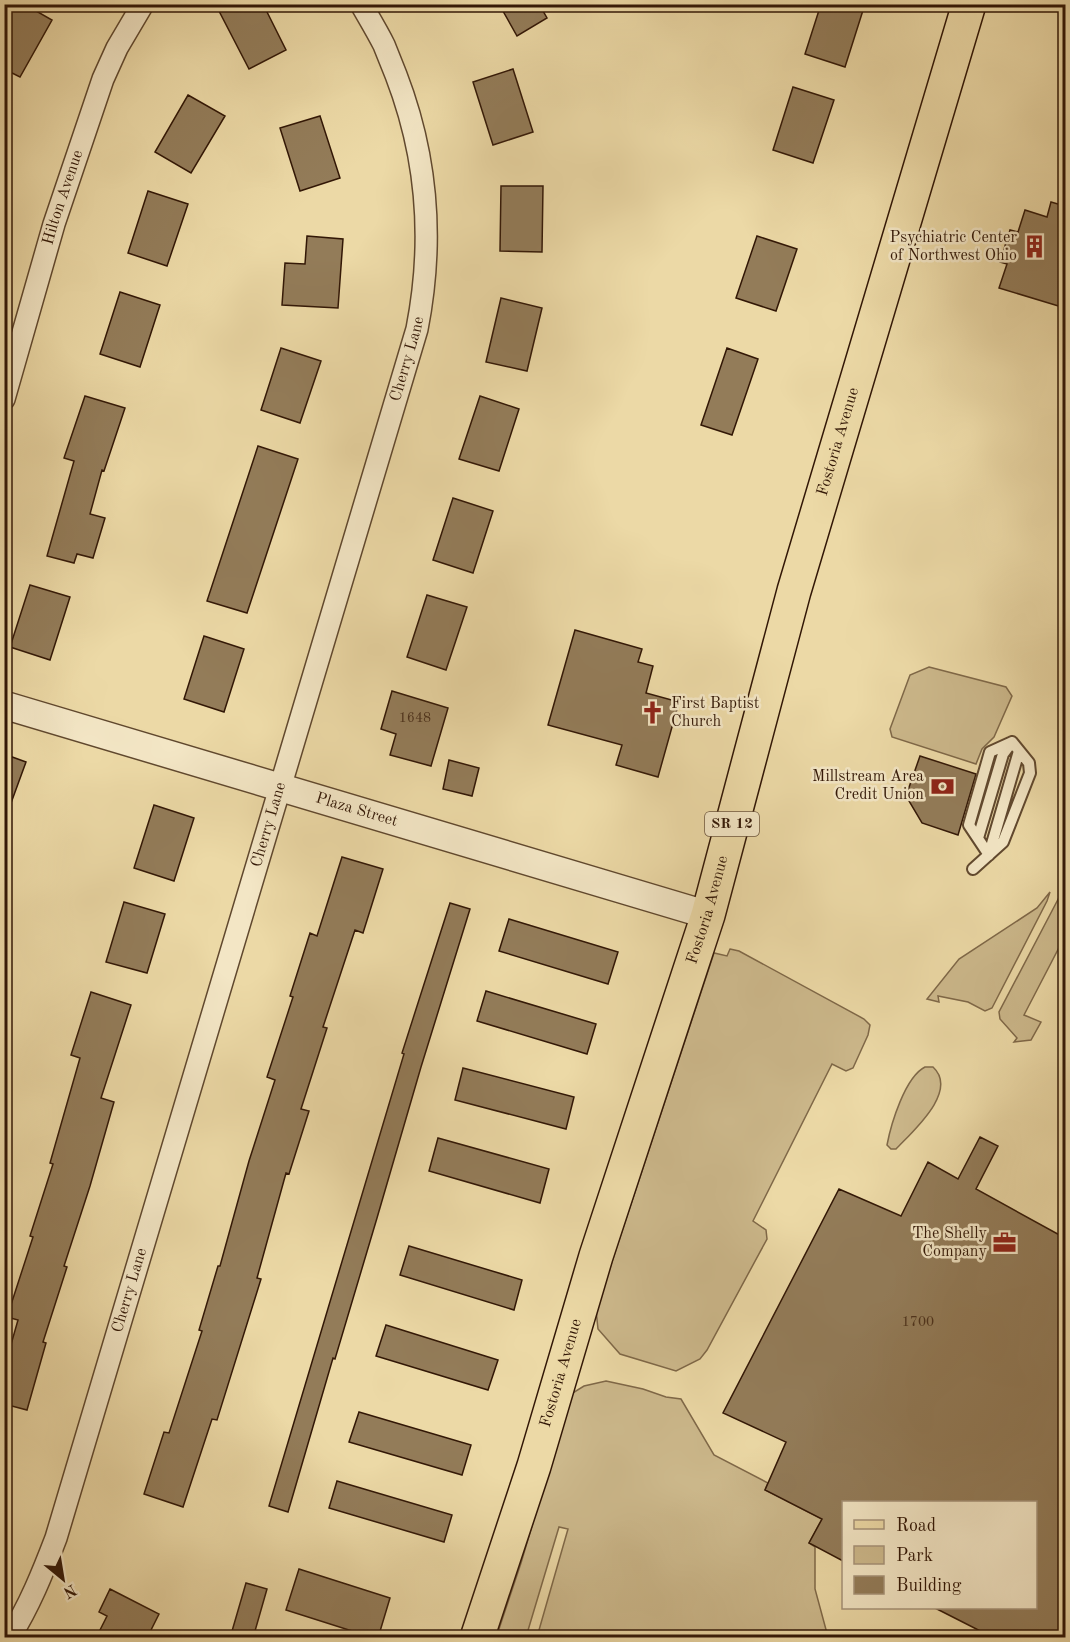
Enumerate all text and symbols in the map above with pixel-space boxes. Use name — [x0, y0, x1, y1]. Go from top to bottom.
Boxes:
street label: Hilton Avenue — [40, 148, 86, 247]
place label: Psychiatric Center of Northwest Ohio — [889, 230, 1017, 264]
building icon: Psychiatric Center of Northwest Ohio — [1022, 234, 1048, 260]
street label: Cherry Lane — [388, 315, 427, 403]
street label: Fostoria Avenue — [815, 386, 862, 498]
place label: First Baptist Church — [671, 696, 760, 730]
church icon: First Baptist Church — [640, 700, 666, 726]
house number: 1648 — [399, 711, 431, 725]
place label: Millstream Area Credit Union — [812, 769, 924, 803]
bank icon: Millstream Area Credit Union — [929, 773, 955, 799]
street label: Cherry Lane — [249, 781, 289, 869]
street label: Plaza Street — [314, 790, 400, 830]
road number: SR 12 — [705, 812, 759, 836]
street label: Fostoria Avenue — [684, 854, 731, 966]
place label: The Shelly Company — [912, 1226, 988, 1260]
office icon: The Shelly Company — [992, 1230, 1018, 1256]
street label: Cherry Lane — [110, 1246, 150, 1335]
house number: 1700 — [902, 1315, 934, 1329]
street label: Fostoria Avenue — [538, 1317, 585, 1429]
legend — [842, 1501, 1037, 1609]
text: Road — [896, 1517, 936, 1535]
text: Park — [896, 1547, 933, 1565]
north arrow — [33, 1549, 93, 1609]
text: Building — [896, 1577, 962, 1595]
text: N — [60, 1580, 79, 1601]

